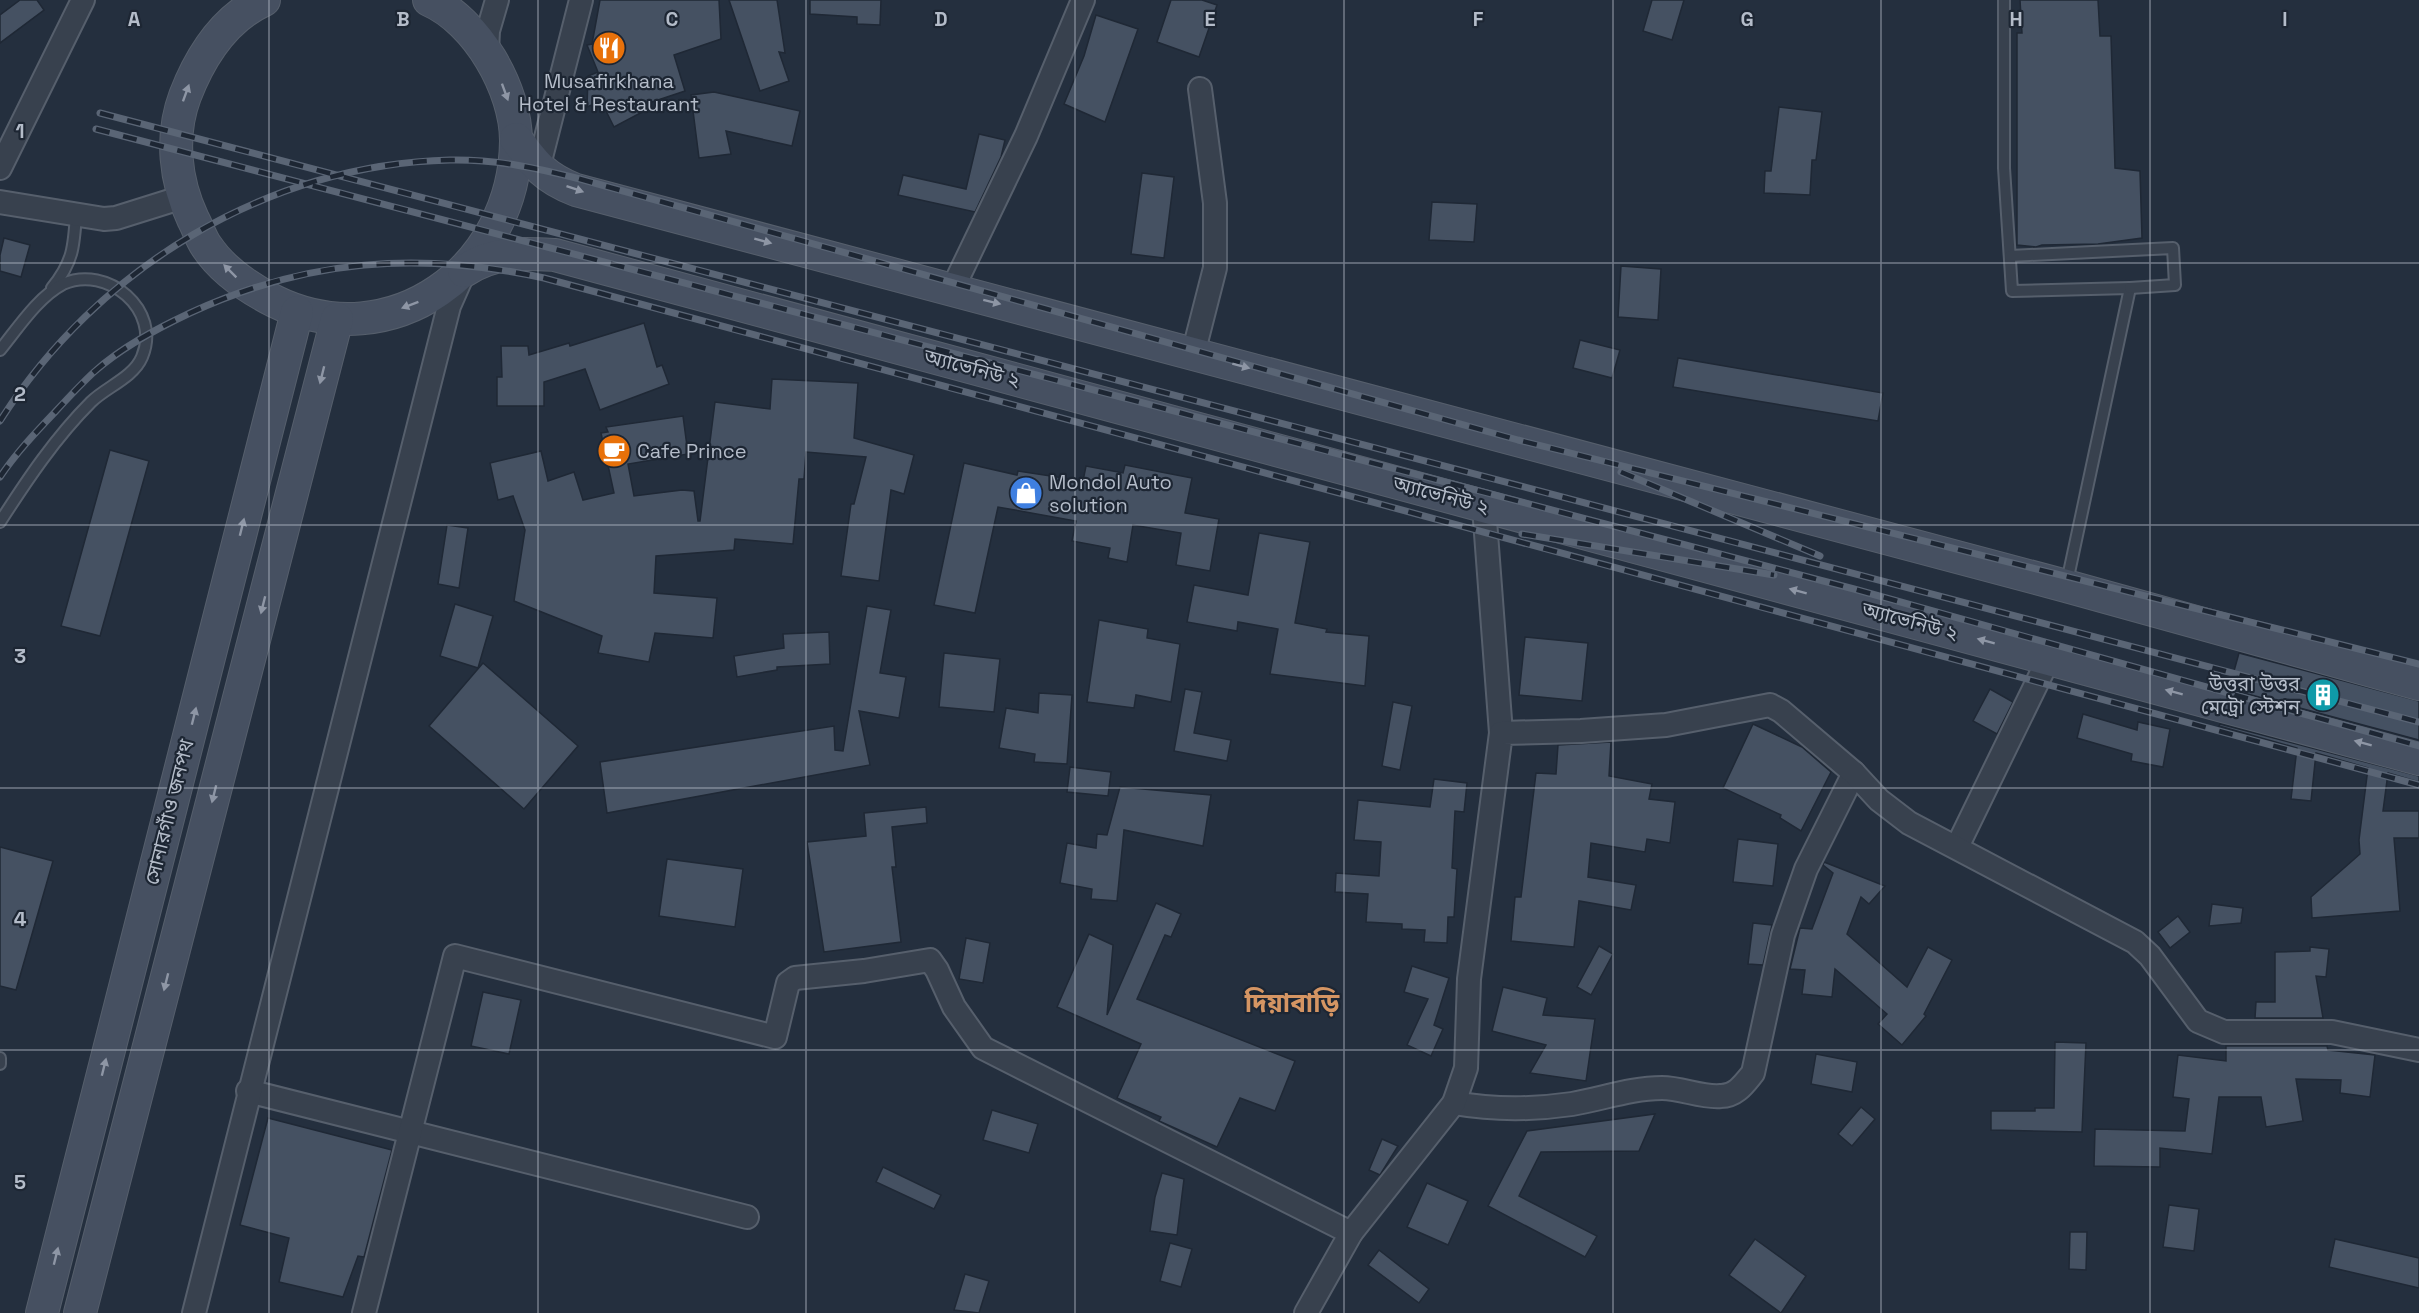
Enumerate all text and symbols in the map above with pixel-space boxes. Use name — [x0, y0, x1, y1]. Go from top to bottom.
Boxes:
text: A — [128, 6, 141, 32]
text: B — [396, 6, 410, 32]
text: C — [666, 6, 679, 32]
text: D — [934, 6, 948, 32]
text: E — [1204, 6, 1216, 32]
text: F — [1473, 6, 1484, 32]
text: G — [1740, 6, 1754, 32]
text: H — [2009, 6, 2023, 32]
text: I — [2282, 6, 2288, 32]
restaurant icon: Musafirkhana Hotel & Restaurant — [591, 30, 627, 66]
place label: Musafirkhana Hotel & Restaurant — [519, 68, 699, 117]
one-way arrow — [501, 83, 511, 101]
one-way arrow — [182, 84, 192, 102]
text: 1 — [15, 118, 25, 144]
one-way arrow — [566, 184, 584, 194]
one-way arrow — [754, 236, 772, 246]
one-way arrow — [223, 264, 238, 278]
one-way arrow — [983, 298, 1001, 307]
one-way arrow — [401, 300, 419, 310]
street label: অ্যাভেনিউ ২ — [920, 342, 1023, 393]
one-way arrow — [1232, 362, 1251, 372]
one-way arrow — [317, 366, 327, 385]
text: 2 — [14, 381, 26, 407]
cafe icon: Cafe Prince — [596, 433, 632, 469]
place label: Cafe Prince — [637, 438, 747, 464]
place label: Mondol Auto solution — [1049, 469, 1172, 518]
street label: অ্যাভেনিউ ২ — [1389, 469, 1492, 520]
shop icon: Mondol Auto solution — [1008, 475, 1044, 511]
one-way arrow — [238, 518, 248, 536]
one-way arrow — [1789, 586, 1807, 595]
street label: অ্যাভেনিউ ২ — [1858, 595, 1961, 646]
one-way arrow — [258, 596, 268, 614]
one-way arrow — [1977, 636, 1995, 646]
text: 3 — [14, 643, 26, 669]
place label: উত্তরা উত্তর মেট্রো স্টেশন — [2201, 671, 2301, 720]
building icon: উত্তরা উত্তর মেট্রো স্টেশন — [2305, 677, 2341, 713]
one-way arrow — [2165, 687, 2183, 697]
one-way arrow — [190, 706, 199, 724]
street label: সোনারগাঁও জনপথ — [138, 736, 200, 887]
one-way arrow — [2353, 738, 2372, 748]
one-way arrow — [209, 785, 219, 803]
text: 4 — [14, 906, 27, 932]
one-way arrow — [160, 973, 170, 992]
district label: দিয়াবাড়ি — [1244, 986, 1340, 1020]
one-way arrow — [100, 1058, 110, 1077]
text: 5 — [14, 1169, 26, 1195]
one-way arrow — [52, 1247, 61, 1265]

